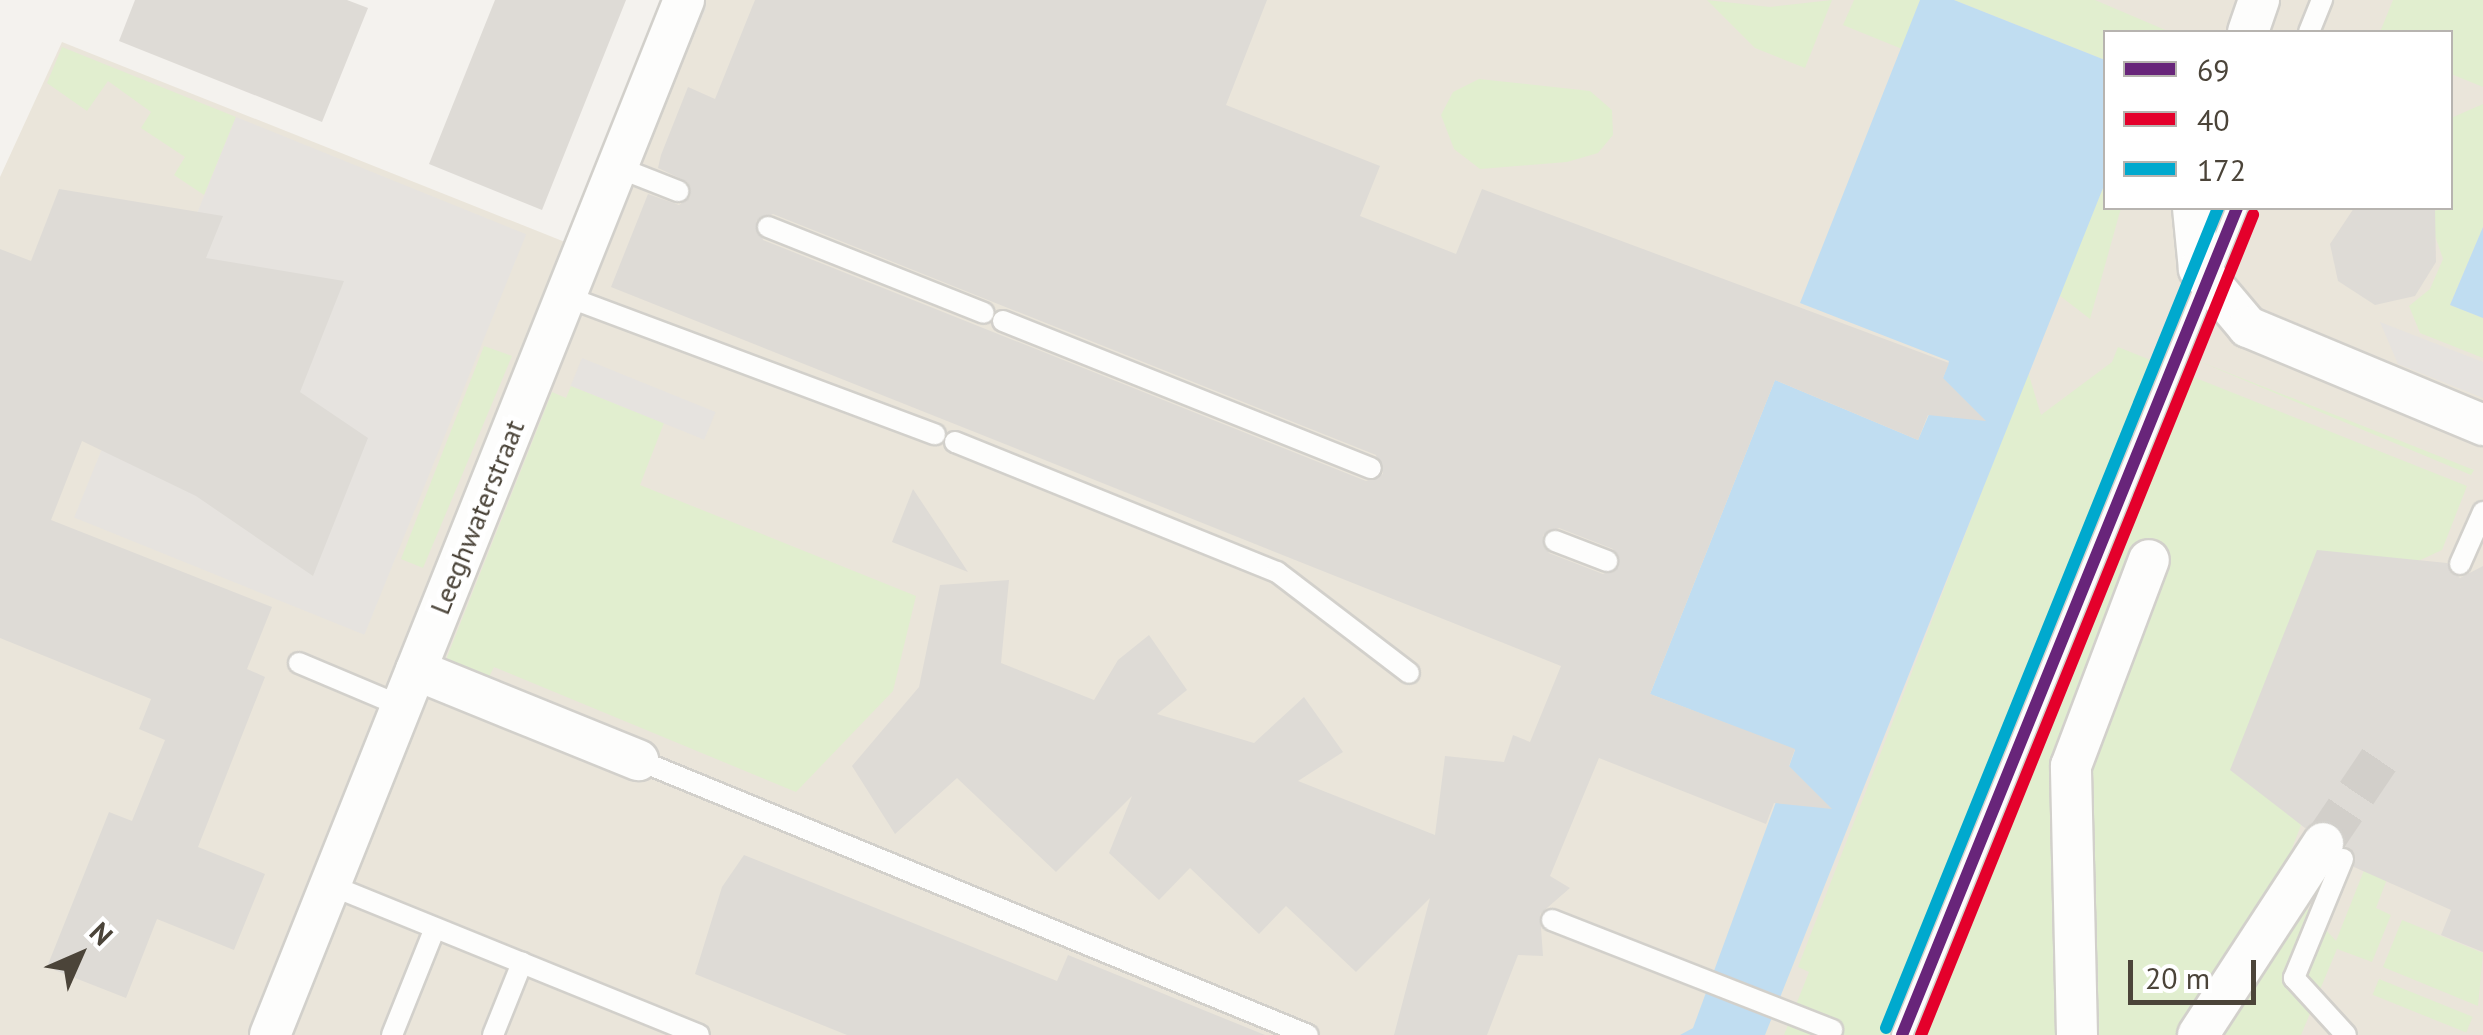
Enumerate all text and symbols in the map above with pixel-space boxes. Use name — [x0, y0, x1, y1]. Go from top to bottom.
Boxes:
legend — [2103, 30, 2453, 210]
text: 69 — [2197, 50, 2230, 89]
text: 40 — [2197, 100, 2230, 139]
text: 172 — [2197, 150, 2246, 189]
street label: Leeghwaterstraat — [423, 415, 531, 619]
north arrow — [30, 905, 130, 1005]
text: N — [82, 914, 121, 953]
scale bar — [2133, 940, 2260, 1002]
text: 20 m — [2145, 958, 2210, 997]

